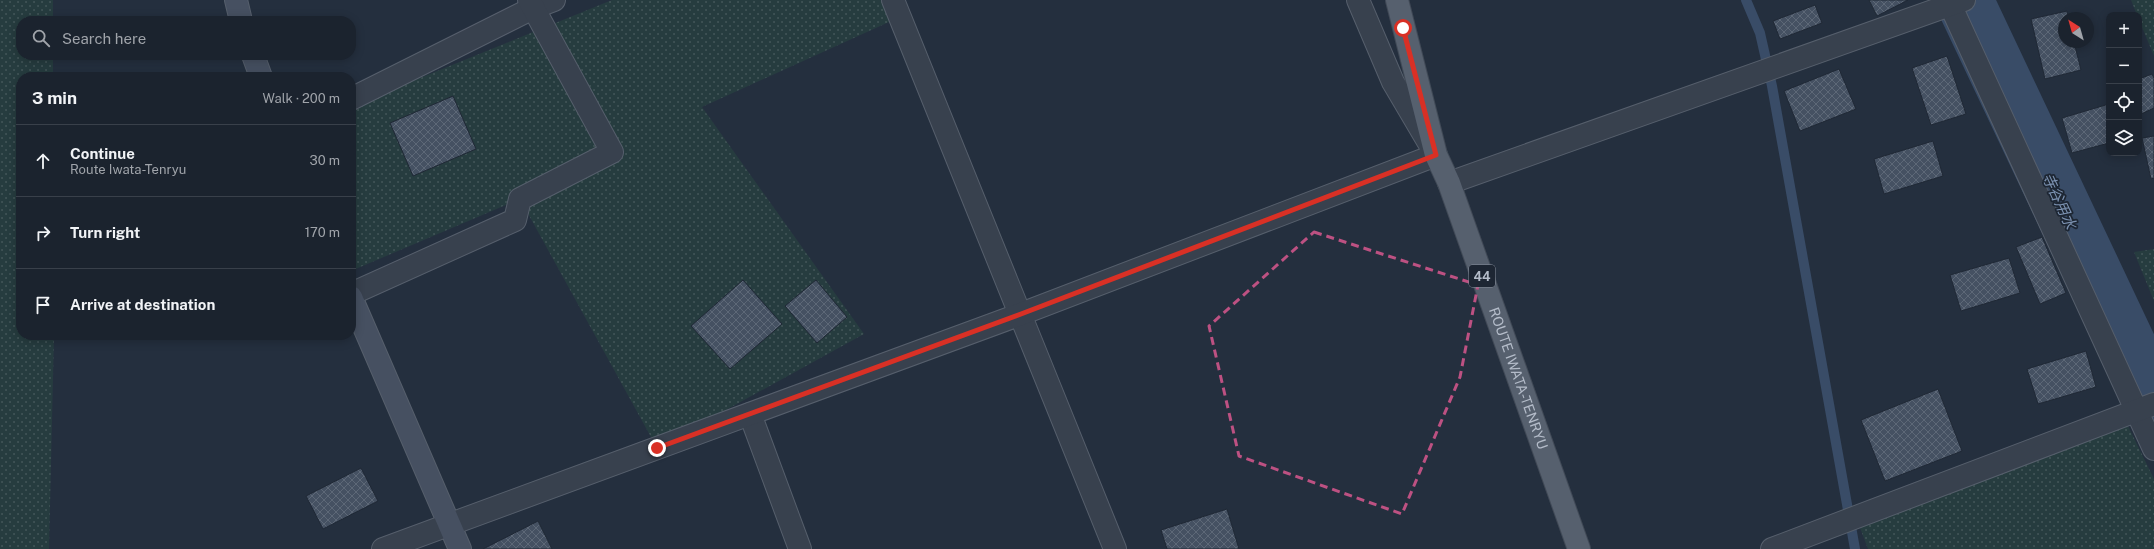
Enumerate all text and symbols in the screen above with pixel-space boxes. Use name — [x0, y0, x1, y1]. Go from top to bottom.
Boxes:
north arrow — [2058, 12, 2094, 48]
map controls — [2106, 12, 2142, 156]
button: + — [2106, 12, 2142, 48]
search box — [16, 16, 356, 60]
route start — [1394, 19, 1412, 37]
icon: search — [30, 27, 52, 49]
text: Search here — [62, 30, 146, 47]
button: − — [2106, 48, 2142, 84]
button: locate — [2106, 84, 2142, 120]
text: 3 min — [32, 88, 77, 108]
text: Walk · 200 m — [263, 91, 340, 106]
button: layers — [2106, 120, 2142, 156]
text: Continue — [70, 145, 135, 162]
icon: ahead — [32, 150, 54, 172]
text: 30 m — [310, 153, 340, 168]
text: Route Iwata-Tenryu — [70, 162, 186, 177]
water label: 寺谷用水 — [2039, 170, 2081, 233]
icon: right — [32, 222, 54, 244]
text: Turn right — [70, 224, 140, 241]
text: 170 m — [305, 225, 340, 240]
road number: 44 — [1469, 265, 1495, 287]
icon: arrive — [32, 294, 54, 316]
text: Arrive at destination — [70, 296, 215, 313]
street label: ROUTE IWATA-TENRYU — [1486, 305, 1551, 451]
route end — [648, 439, 666, 457]

